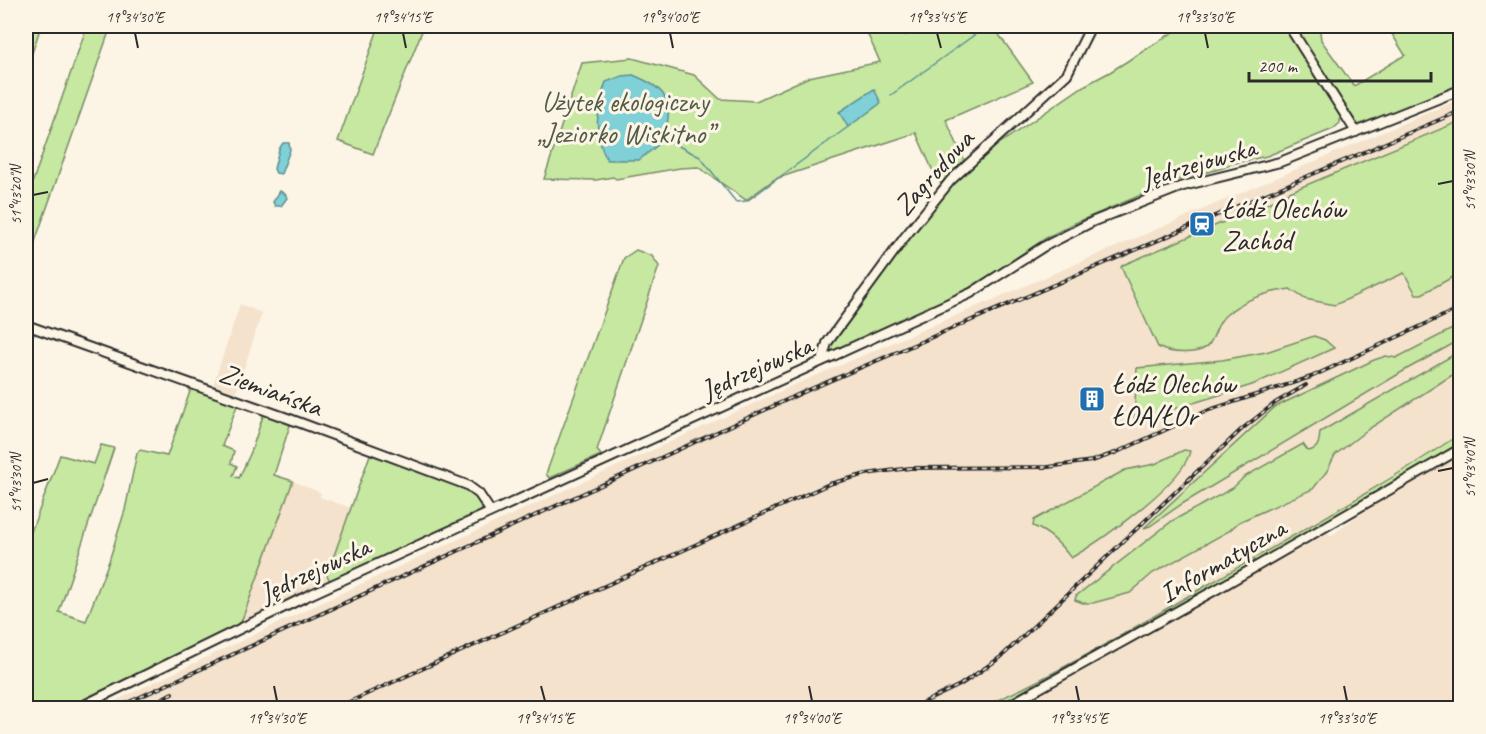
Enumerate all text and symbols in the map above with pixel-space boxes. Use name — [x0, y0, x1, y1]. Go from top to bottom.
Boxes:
text: 19°34'30"E — [106, 8, 166, 27]
text: 19°34'15"E — [374, 8, 434, 27]
text: 19°34'00"E — [641, 8, 701, 27]
text: 19°33'45"E — [908, 8, 968, 27]
text: 19°33'30"E — [1176, 8, 1236, 27]
scale bar — [1249, 45, 1430, 83]
text: 200 m — [1258, 55, 1299, 77]
park label: Użytek ekologiczny „Jeziorko Wiskitno” — [537, 84, 719, 151]
street label: Zagrodowa — [886, 121, 982, 223]
street label: Jędrzejowska — [1135, 129, 1262, 196]
text: 51°43'30"N — [1461, 148, 1480, 211]
text: 51°43'20"N — [7, 162, 26, 225]
place label: Łódź Olechów Zachód — [1222, 191, 1348, 258]
station icon: Łódź Olechów Zachód — [1187, 209, 1217, 239]
street label: Jędrzejowska — [693, 326, 820, 408]
street label: Ziemiańska — [215, 355, 329, 425]
place label: Łódź Olechów ŁOA/ŁOr — [1112, 366, 1238, 433]
building icon: Łódź Olechów ŁOA/ŁOr — [1077, 384, 1107, 414]
text: 51°43'40"N — [1461, 435, 1480, 498]
text: 51°43'30"N — [7, 450, 26, 513]
street label: Informatyczna — [1153, 509, 1294, 611]
street label: Jędrzejowska — [252, 528, 377, 611]
text: 19°34'30"E — [248, 709, 308, 728]
text: 19°34'15"E — [516, 709, 576, 728]
text: 19°34'00"E — [783, 709, 843, 728]
text: 19°33'45"E — [1050, 709, 1110, 728]
text: 19°33'30"E — [1318, 709, 1378, 728]

